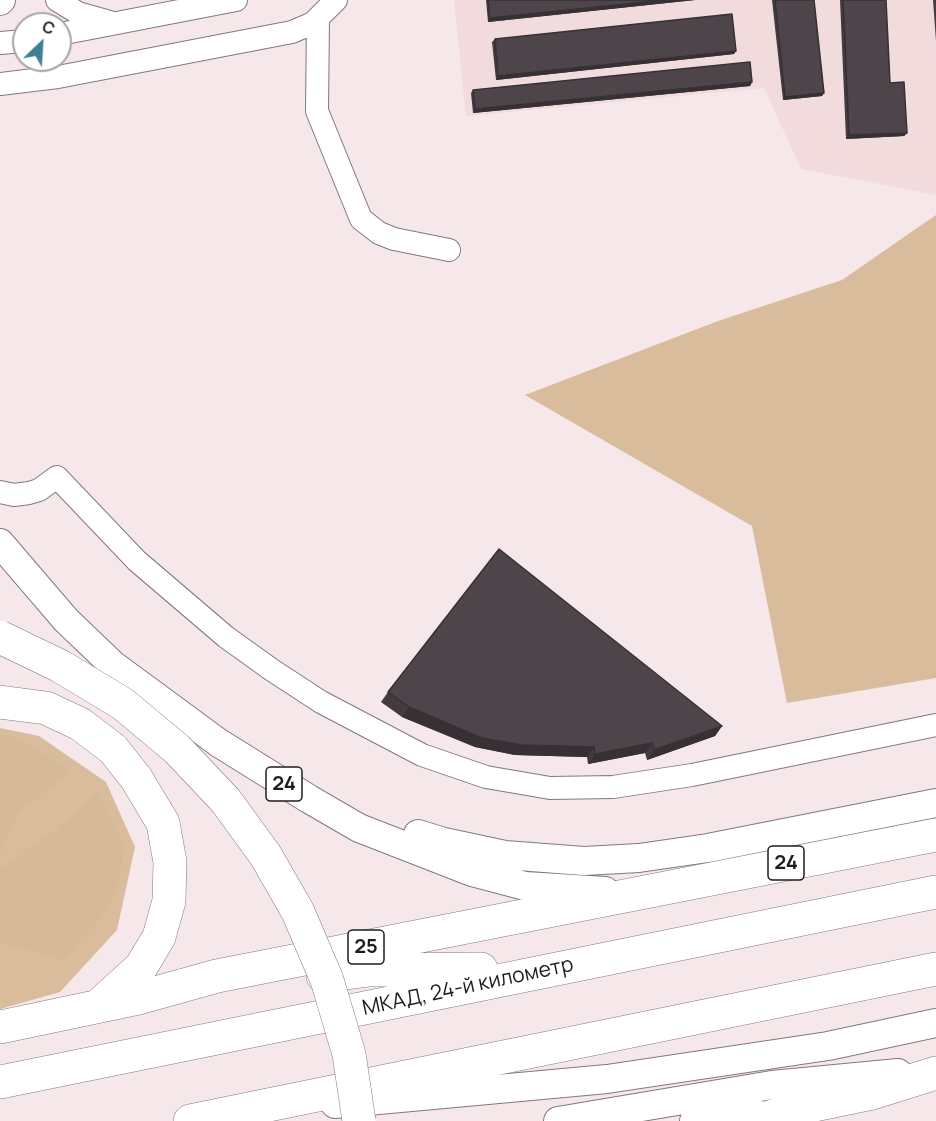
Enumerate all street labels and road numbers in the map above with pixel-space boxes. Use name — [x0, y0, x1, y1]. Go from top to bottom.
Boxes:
road number: 24 — [266, 767, 302, 801]
road number: 24 — [768, 846, 804, 880]
road number: 25 — [348, 930, 384, 964]
street label: МКАД, 24-й километр — [360, 952, 576, 1022]

